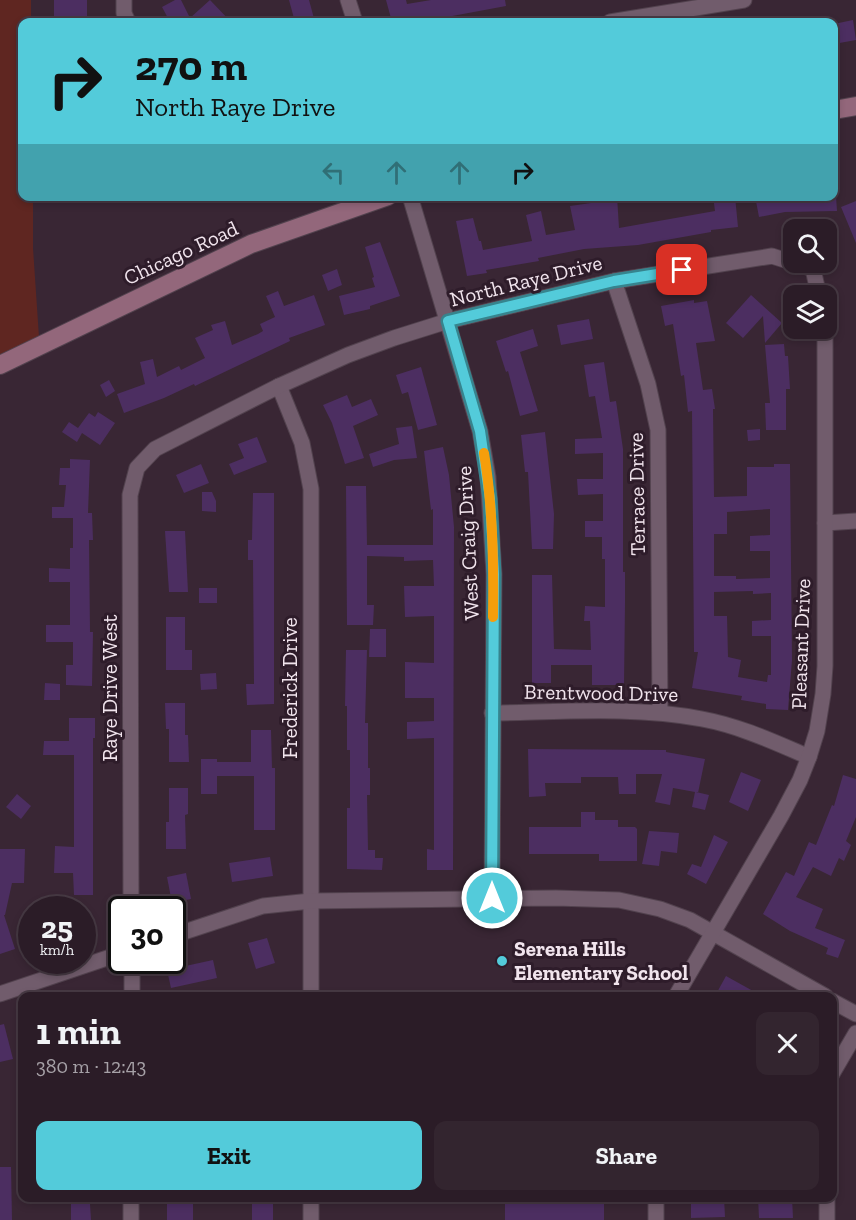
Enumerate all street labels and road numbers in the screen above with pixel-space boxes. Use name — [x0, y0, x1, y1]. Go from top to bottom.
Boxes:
street label: Chicago Road — [120, 215, 242, 290]
street label: North Raye Drive — [447, 249, 605, 312]
street label: Terrace Drive — [623, 432, 650, 556]
street label: West Craig Drive — [451, 465, 484, 621]
street label: Pleasant Drive — [786, 578, 815, 710]
street label: Raye Drive West — [97, 614, 122, 761]
street label: Frederick Drive — [277, 617, 302, 759]
street label: Brentwood Drive — [524, 679, 679, 706]

